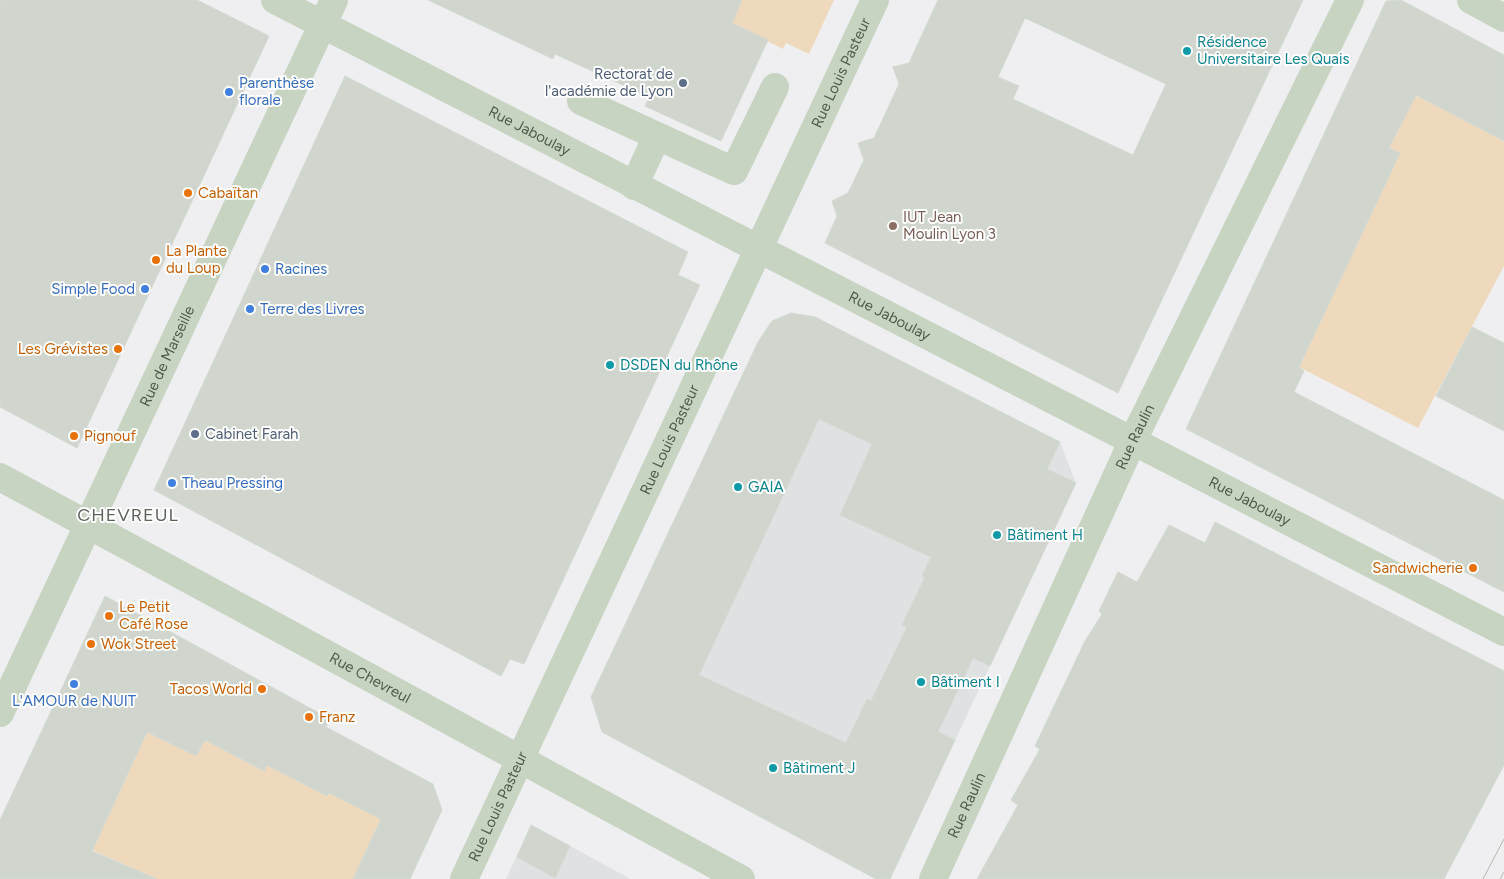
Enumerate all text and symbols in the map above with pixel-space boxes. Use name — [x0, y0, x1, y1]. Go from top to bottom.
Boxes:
street label: Rue Louis Pasteur — [808, 15, 874, 131]
place label: Résidence Universitaire Les Quais — [1197, 33, 1349, 68]
marker: Résidence Universitaire Les Quais — [1181, 45, 1193, 57]
place label: Rectorat de l'académie de Lyon — [545, 65, 673, 100]
place label: Parenthèse florale — [239, 74, 314, 109]
marker: Rectorat de l'académie de Lyon — [677, 77, 689, 89]
marker: Parenthèse florale — [223, 86, 235, 98]
street label: Rue Jaboulay — [485, 102, 573, 159]
place label: Cabaïtan — [198, 184, 258, 202]
marker: Cabaïtan — [182, 187, 194, 199]
place label: IUT Jean Moulin Lyon 3 — [903, 208, 996, 243]
marker: IUT Jean Moulin Lyon 3 — [887, 220, 899, 232]
place label: La Plante du Loup — [166, 242, 227, 277]
marker: La Plante du Loup — [150, 254, 162, 266]
place label: Racines — [275, 260, 327, 278]
marker: Racines — [259, 263, 271, 275]
place label: Simple Food — [51, 280, 135, 298]
marker: Simple Food — [139, 283, 151, 295]
street label: Rue Jaboulay — [846, 287, 934, 345]
place label: Terre des Livres — [260, 300, 365, 318]
street label: Rue de Marseille — [136, 303, 198, 410]
marker: Terre des Livres — [244, 303, 256, 315]
place label: Les Grévistes — [18, 340, 108, 358]
marker: Les Grévistes — [112, 343, 124, 355]
place label: DSDEN du Rhône — [620, 356, 738, 374]
marker: DSDEN du Rhône — [604, 359, 616, 371]
street label: Rue Louis Pasteur — [636, 382, 703, 497]
street label: Rue Raulin — [1112, 401, 1158, 472]
place label: Cabinet Farah — [205, 425, 298, 443]
place label: Pignouf — [84, 427, 136, 445]
marker: Cabinet Farah — [189, 428, 201, 440]
marker: Pignouf — [68, 430, 80, 442]
street label: Rue Jaboulay — [1206, 473, 1294, 530]
place label: Theau Pressing — [182, 474, 283, 492]
marker: Theau Pressing — [166, 477, 178, 489]
place label: GAIA — [748, 478, 784, 496]
marker: GAIA — [732, 481, 744, 493]
district label: CHEVREUL — [77, 504, 179, 526]
place label: Bâtiment H — [1007, 526, 1083, 544]
marker: Bâtiment H — [991, 529, 1003, 541]
place label: Sandwicherie — [1372, 559, 1463, 577]
marker: Sandwicherie — [1467, 562, 1479, 574]
place label: Le Petit Café Rose — [119, 598, 188, 633]
marker: Le Petit Café Rose — [103, 610, 115, 622]
place label: Wok Street — [101, 635, 177, 653]
marker: Wok Street — [85, 638, 97, 650]
street label: Rue Chevreul — [326, 648, 414, 707]
place label: Bâtiment I — [931, 673, 1000, 691]
marker: Bâtiment I — [915, 676, 927, 688]
marker: L'AMOUR de NUIT — [68, 678, 80, 690]
place label: Tacos World — [170, 680, 252, 698]
marker: Tacos World — [256, 683, 268, 695]
place label: L'AMOUR de NUIT — [12, 692, 137, 710]
place label: Franz — [319, 708, 355, 726]
marker: Franz — [303, 711, 315, 723]
street label: Rue Louis Pasteur — [464, 749, 531, 864]
place label: Bâtiment J — [783, 759, 855, 777]
marker: Bâtiment J — [767, 762, 779, 774]
street label: Rue Raulin — [944, 770, 989, 841]

